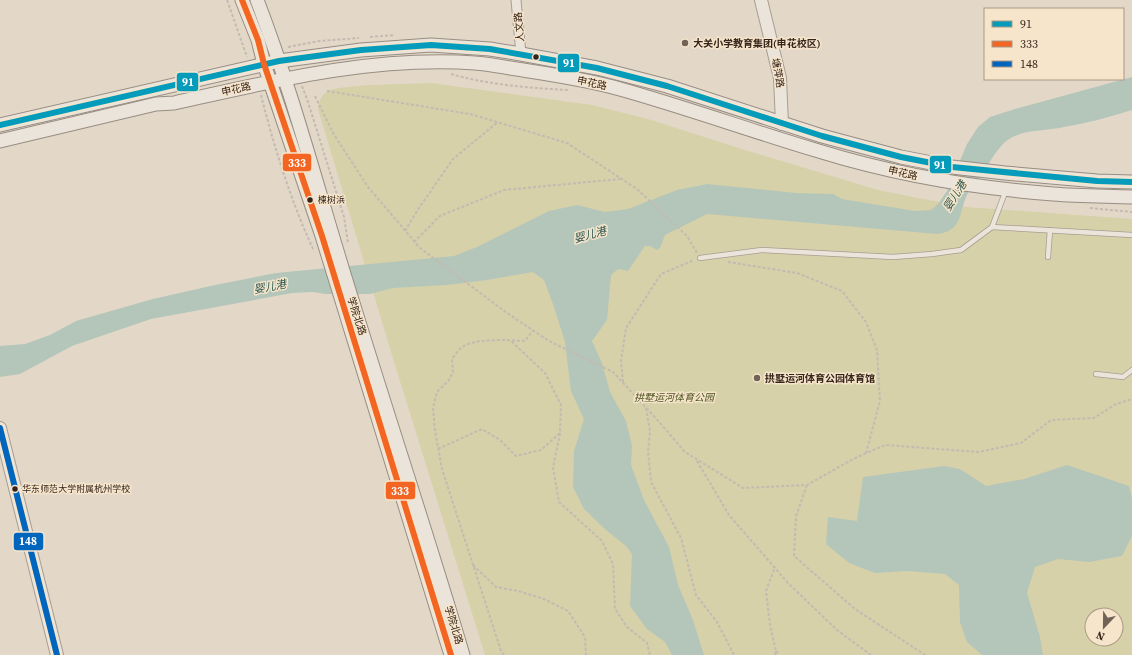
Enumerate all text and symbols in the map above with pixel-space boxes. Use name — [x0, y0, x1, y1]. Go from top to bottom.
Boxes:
legend — [984, 8, 1124, 80]
street label: 人文路 — [511, 11, 527, 43]
text: 91 — [1020, 16, 1032, 32]
text: 333 — [1020, 36, 1038, 52]
place label: 大关小学教育集团(申花校区) — [693, 37, 821, 50]
marker: 大关小学教育集团(申花校区) — [680, 38, 690, 48]
unlabelled marker — [531, 52, 541, 62]
line badge: 91 — [557, 53, 580, 73]
text: 91 — [563, 56, 575, 71]
text: 148 — [1020, 56, 1038, 72]
street label: 塘萍路 — [769, 57, 787, 89]
line badge: 91 — [176, 72, 199, 92]
street label: 申花路 — [576, 74, 608, 92]
text: 91 — [182, 75, 194, 90]
street label: 申花路 — [220, 79, 252, 99]
line badge: 333 — [282, 153, 312, 172]
line badge: 91 — [929, 155, 952, 174]
text: 333 — [288, 156, 306, 171]
text: 91 — [934, 158, 946, 173]
street label: 申花路 — [887, 163, 919, 183]
water label: 婴儿港 — [940, 176, 971, 214]
place label: 楝树浜 — [318, 194, 345, 206]
marker: 楝树浜 — [305, 195, 315, 205]
water label: 婴儿港 — [572, 223, 610, 247]
water label: 婴儿港 — [252, 276, 290, 298]
street label: 学院北路 — [345, 295, 369, 337]
place label: 拱墅运河体育公园体育馆 — [764, 372, 875, 385]
marker: 拱墅运河体育公园体育馆 — [752, 373, 762, 383]
park label: 拱墅运河体育公园 — [634, 391, 716, 404]
line badge: 333 — [385, 481, 416, 500]
place label: 华东师范大学附属杭州学校 — [22, 483, 131, 495]
marker: 华东师范大学附属杭州学校 — [10, 484, 20, 494]
text: 333 — [391, 484, 409, 499]
line badge: 148 — [13, 532, 44, 551]
text: 148 — [19, 534, 37, 549]
street label: 学院北路 — [442, 604, 466, 646]
north arrow — [1084, 607, 1124, 647]
text: N — [1094, 627, 1107, 644]

